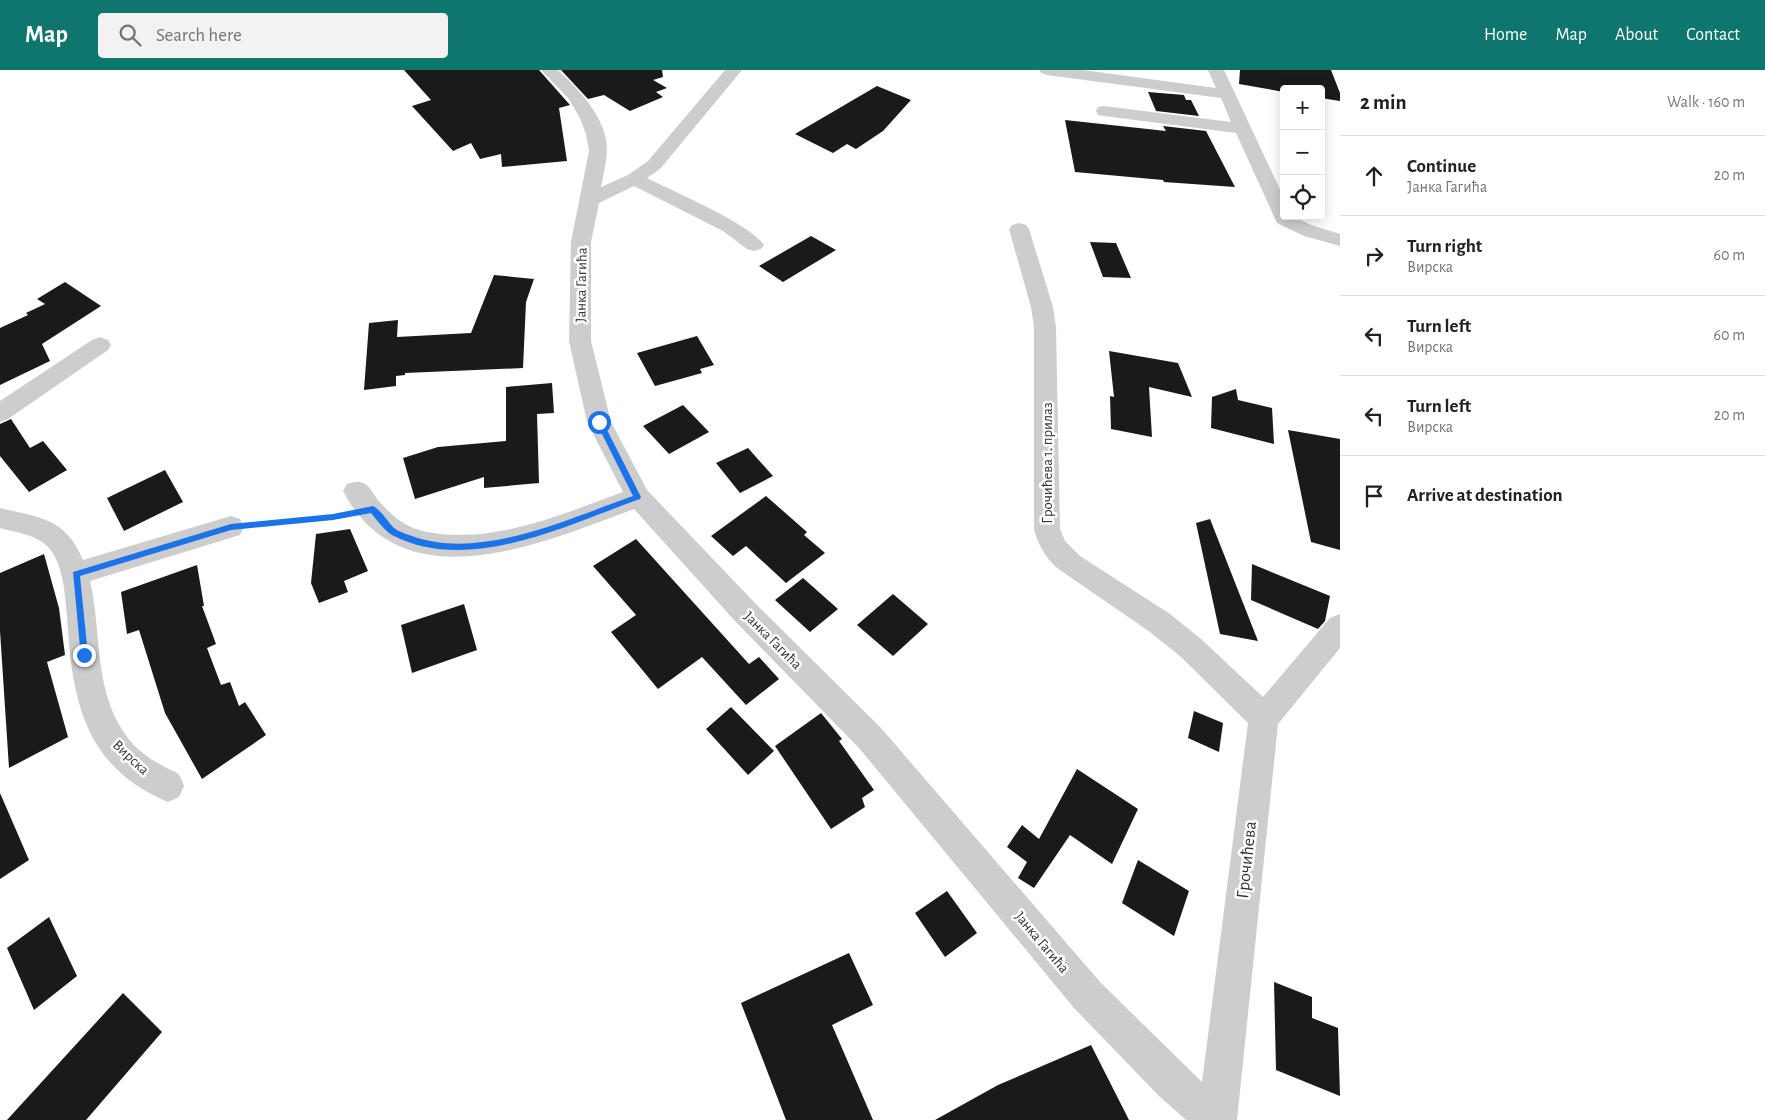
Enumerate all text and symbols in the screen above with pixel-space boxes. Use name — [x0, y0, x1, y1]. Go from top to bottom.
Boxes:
search box — [98, 13, 448, 58]
icon: search — [116, 21, 144, 49]
text: Map — [25, 23, 68, 47]
text: Search here — [156, 26, 242, 45]
text: Home — [1484, 26, 1527, 44]
text: Map — [1555, 26, 1587, 44]
text: About — [1615, 26, 1658, 44]
text: Contact — [1686, 26, 1740, 44]
map controls — [1280, 85, 1325, 220]
button: + — [1280, 85, 1325, 130]
text: 2 min — [1360, 92, 1407, 113]
text: Walk · 160 m — [1667, 94, 1745, 110]
button: − — [1280, 130, 1325, 175]
text: Continue — [1407, 157, 1476, 176]
icon: ahead — [1360, 162, 1388, 190]
text: 20 m — [1714, 167, 1745, 183]
button: locate — [1280, 175, 1325, 220]
text: Јанка Гагића — [1407, 179, 1487, 195]
text: Turn right — [1407, 237, 1482, 256]
icon: right — [1360, 242, 1388, 270]
street label: Јанка Гагића — [573, 247, 590, 323]
text: 60 m — [1714, 247, 1745, 263]
text: Вирска — [1407, 259, 1453, 275]
text: Turn left — [1407, 317, 1471, 336]
icon: left — [1360, 322, 1388, 350]
text: 60 m — [1714, 327, 1745, 343]
text: Вирска — [1407, 339, 1453, 355]
text: Turn left — [1407, 397, 1471, 416]
street label: Грочићева 1. прилаз — [1040, 402, 1055, 524]
icon: left — [1360, 402, 1388, 430]
text: 20 m — [1714, 407, 1745, 423]
route start — [588, 411, 611, 434]
text: Вирска — [1407, 419, 1453, 435]
icon: arrive — [1360, 482, 1388, 510]
text: Arrive at destination — [1407, 486, 1563, 505]
street label: Јанка Гагића — [741, 608, 805, 672]
route end — [73, 644, 96, 667]
street label: Вирска — [110, 737, 152, 778]
street label: Грочићева — [1234, 820, 1260, 900]
street label: Јанка Гагића — [1012, 909, 1072, 976]

